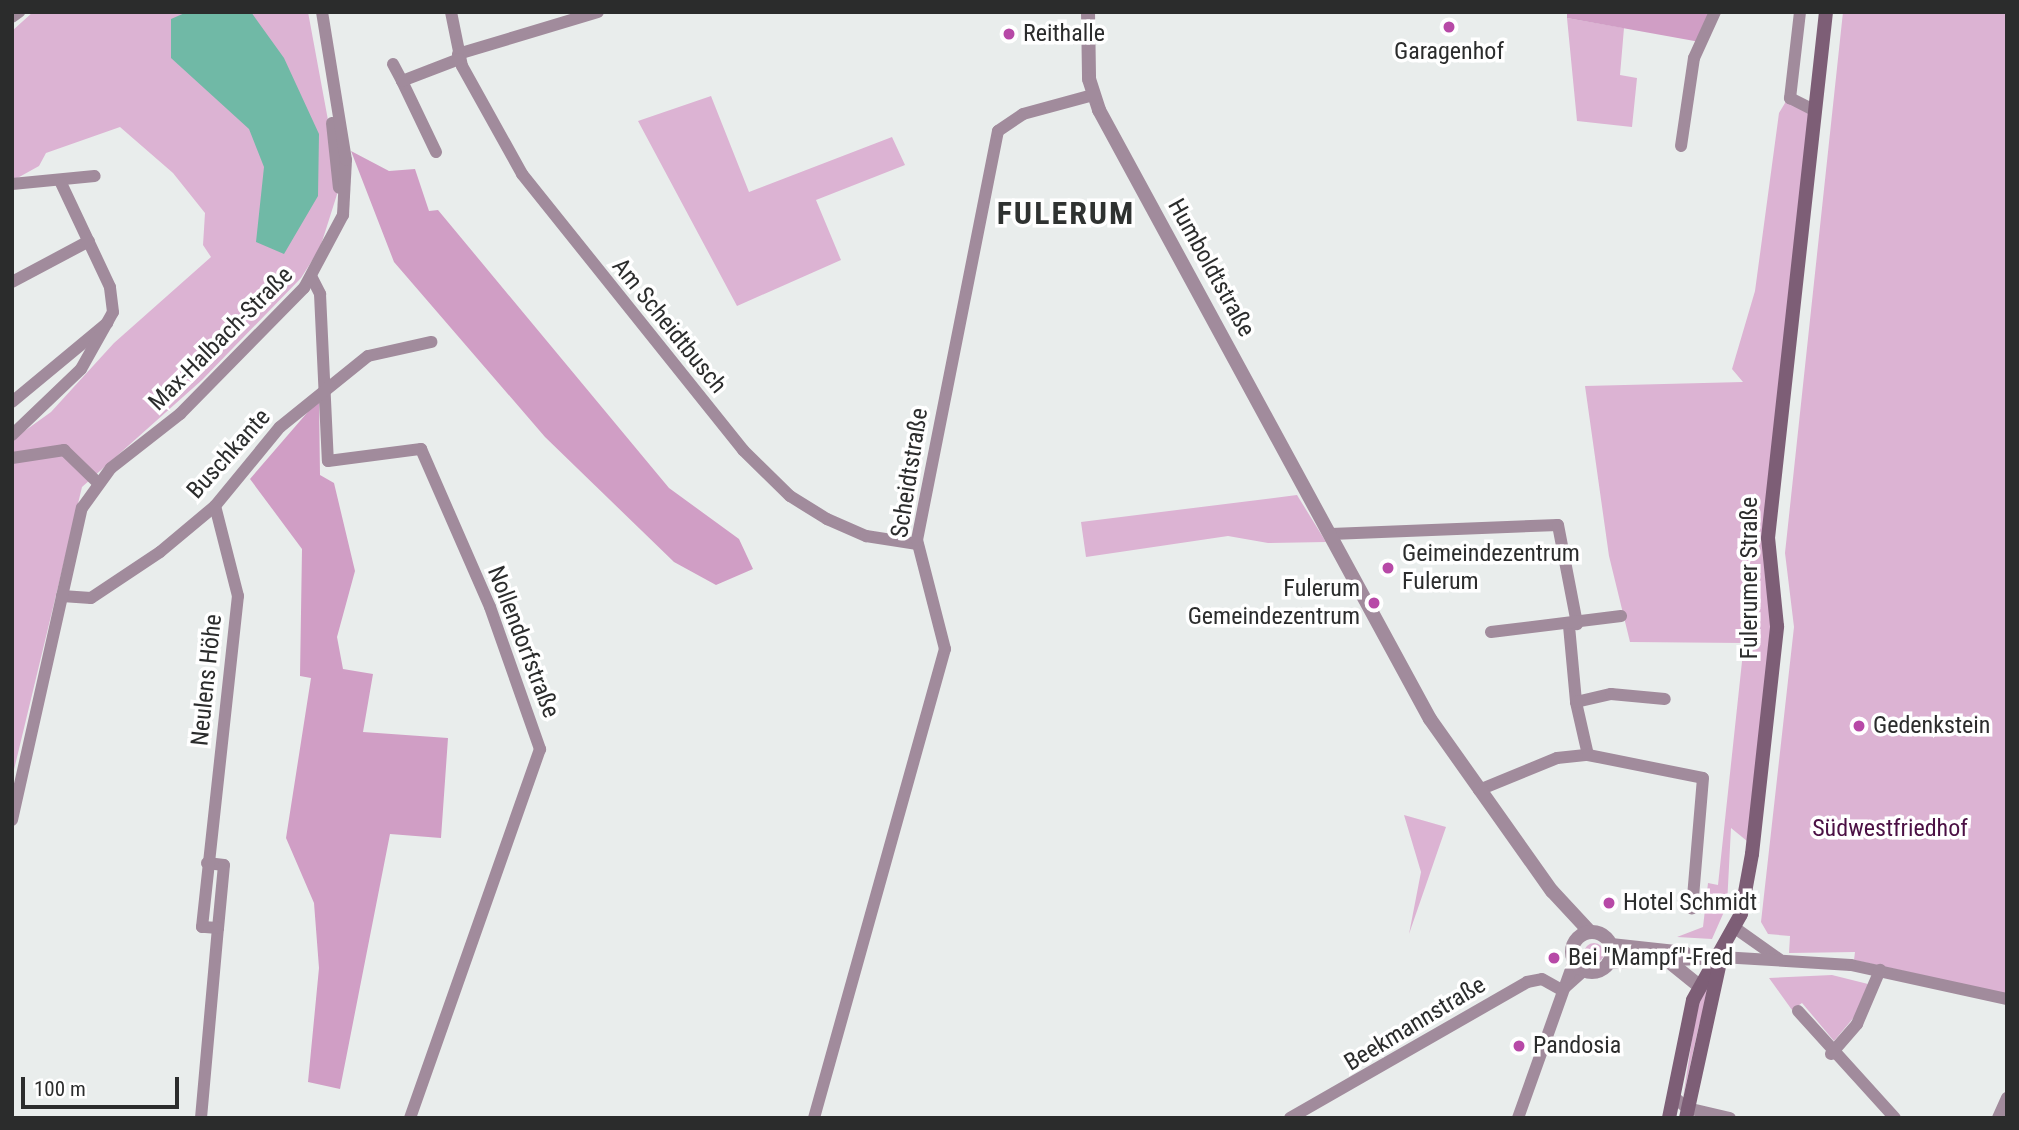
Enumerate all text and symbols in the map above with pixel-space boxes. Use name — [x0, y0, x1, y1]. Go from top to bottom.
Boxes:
marker: Garagenhof — [1441, 19, 1457, 35]
place label: Reithalle — [1023, 20, 1105, 48]
marker: Reithalle — [1001, 26, 1017, 42]
place label: Garagenhof — [1394, 38, 1504, 66]
district label: FULERUM — [998, 194, 1134, 232]
street label: Humboldtstraße — [1161, 194, 1261, 342]
street label: Am Scheidtbusch — [606, 253, 732, 399]
street label: Max-Halbach-Straße — [143, 261, 299, 417]
street label: Buschkante — [181, 403, 277, 505]
street label: Scheidtstraße — [886, 406, 934, 540]
street label: Fulerumer Straße — [1736, 497, 1764, 659]
place label: Geimeindezentrum Fulerum — [1402, 540, 1580, 596]
marker: Geimeindezentrum Fulerum — [1380, 560, 1396, 576]
street label: Nollendorfstraße — [481, 562, 565, 722]
place label: Fulerum Gemeindezentrum — [1188, 575, 1360, 631]
marker: Fulerum Gemeindezentrum — [1366, 595, 1382, 611]
street label: Neulens Höhe — [186, 613, 228, 747]
place label: Gedenkstein — [1873, 712, 1990, 740]
marker: Gedenkstein — [1851, 718, 1867, 734]
park label: Südwestfriedhof — [1812, 815, 1968, 843]
place label: Hotel Schmidt — [1623, 889, 1757, 917]
marker: Hotel Schmidt — [1601, 895, 1617, 911]
place label: Bei "Mampf"-Fred — [1568, 944, 1733, 972]
marker: Bei "Mampf"-Fred — [1546, 950, 1562, 966]
street label: Beekmannstraße — [1339, 971, 1491, 1077]
place label: Pandosia — [1533, 1032, 1621, 1060]
marker: Pandosia — [1511, 1038, 1527, 1054]
scale bar — [24, 1064, 182, 1108]
text: 100 m — [34, 1077, 86, 1101]

